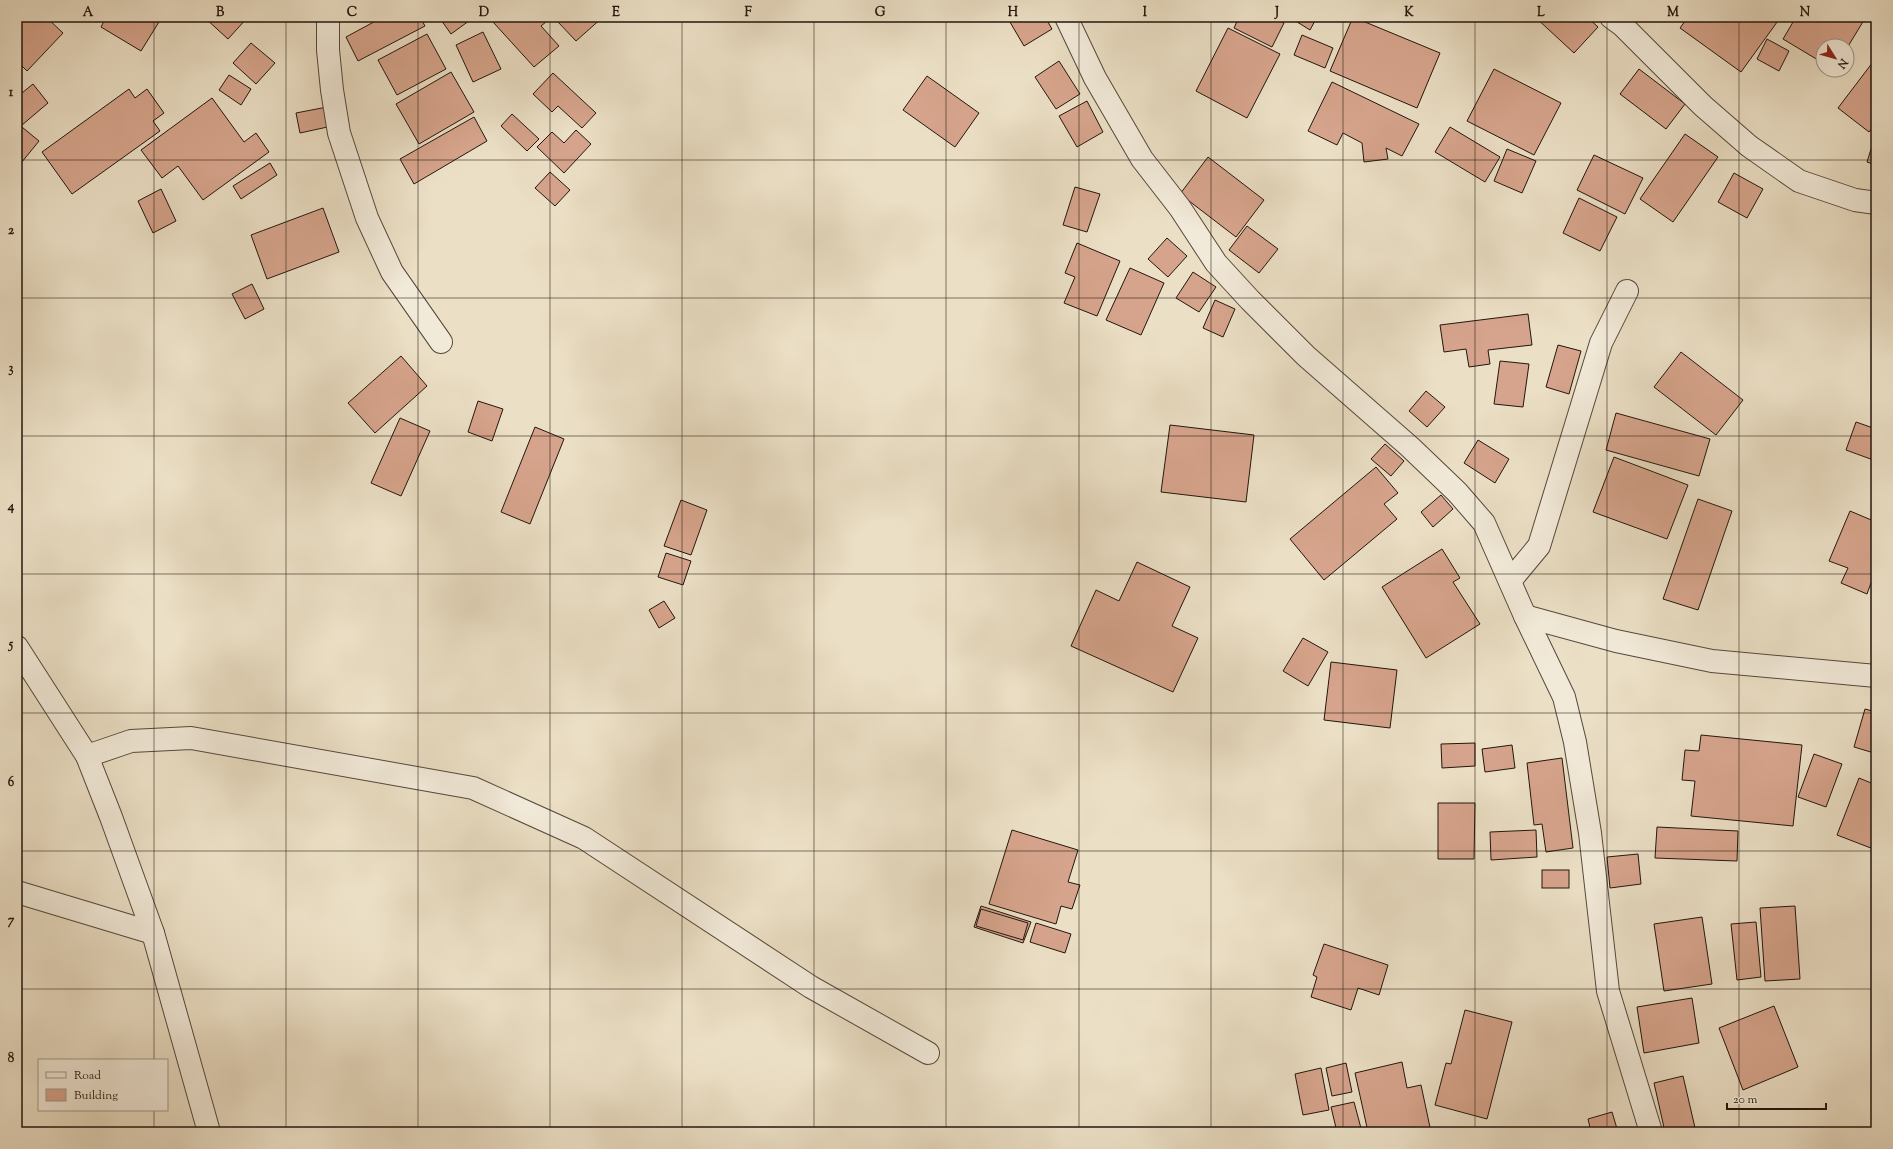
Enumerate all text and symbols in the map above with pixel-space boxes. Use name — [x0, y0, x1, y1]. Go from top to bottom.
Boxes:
text: A — [83, 4, 94, 22]
text: B — [216, 4, 225, 22]
text: C — [347, 4, 357, 22]
text: D — [479, 4, 489, 22]
text: E — [612, 4, 620, 22]
text: F — [744, 4, 752, 22]
text: G — [875, 4, 886, 22]
text: H — [1008, 4, 1019, 22]
text: I — [1143, 4, 1148, 22]
text: J — [1274, 4, 1279, 22]
text: K — [1404, 4, 1414, 22]
text: L — [1537, 4, 1545, 22]
text: M — [1667, 4, 1679, 22]
text: N — [1800, 4, 1811, 22]
north arrow — [1815, 38, 1855, 78]
text: N — [1833, 54, 1852, 72]
text: 1 — [9, 84, 14, 102]
text: 2 — [8, 222, 15, 240]
text: 3 — [8, 360, 14, 378]
text: 4 — [7, 498, 15, 516]
text: 5 — [8, 636, 14, 654]
text: 6 — [8, 774, 15, 792]
text: 7 — [8, 912, 15, 930]
text: 8 — [8, 1050, 15, 1068]
legend — [38, 1059, 168, 1111]
text: Road — [74, 1067, 101, 1085]
scale bar — [1727, 1085, 1826, 1111]
text: Building — [74, 1087, 118, 1105]
text: 20 m — [1733, 1091, 1758, 1109]

